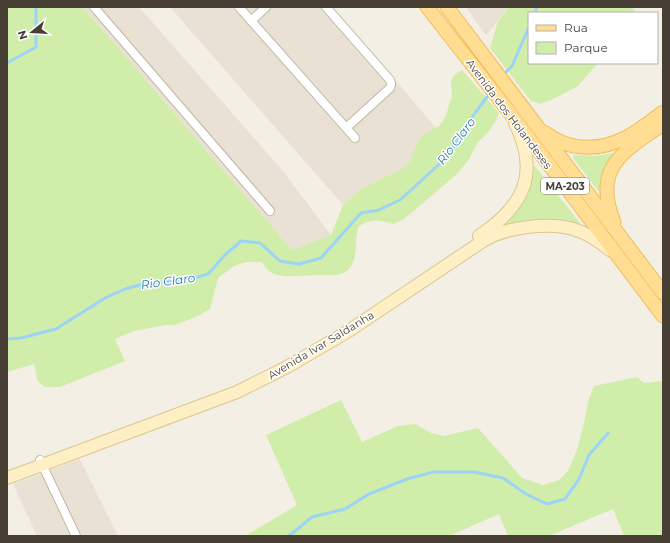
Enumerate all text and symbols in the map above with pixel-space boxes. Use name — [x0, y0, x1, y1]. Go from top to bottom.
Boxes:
north arrow — [12, 12, 52, 52]
legend — [528, 12, 658, 64]
text: Rua — [564, 20, 588, 35]
text: N — [14, 29, 31, 41]
text: Parque — [564, 40, 608, 55]
street label: Avenida dos Holandeses — [463, 56, 555, 172]
water label: Rio Claro — [434, 114, 479, 167]
road number: MA-203 — [541, 178, 589, 194]
water label: Rio Claro — [140, 270, 197, 292]
street label: Avenida Ivar Saldanha — [265, 308, 377, 382]

